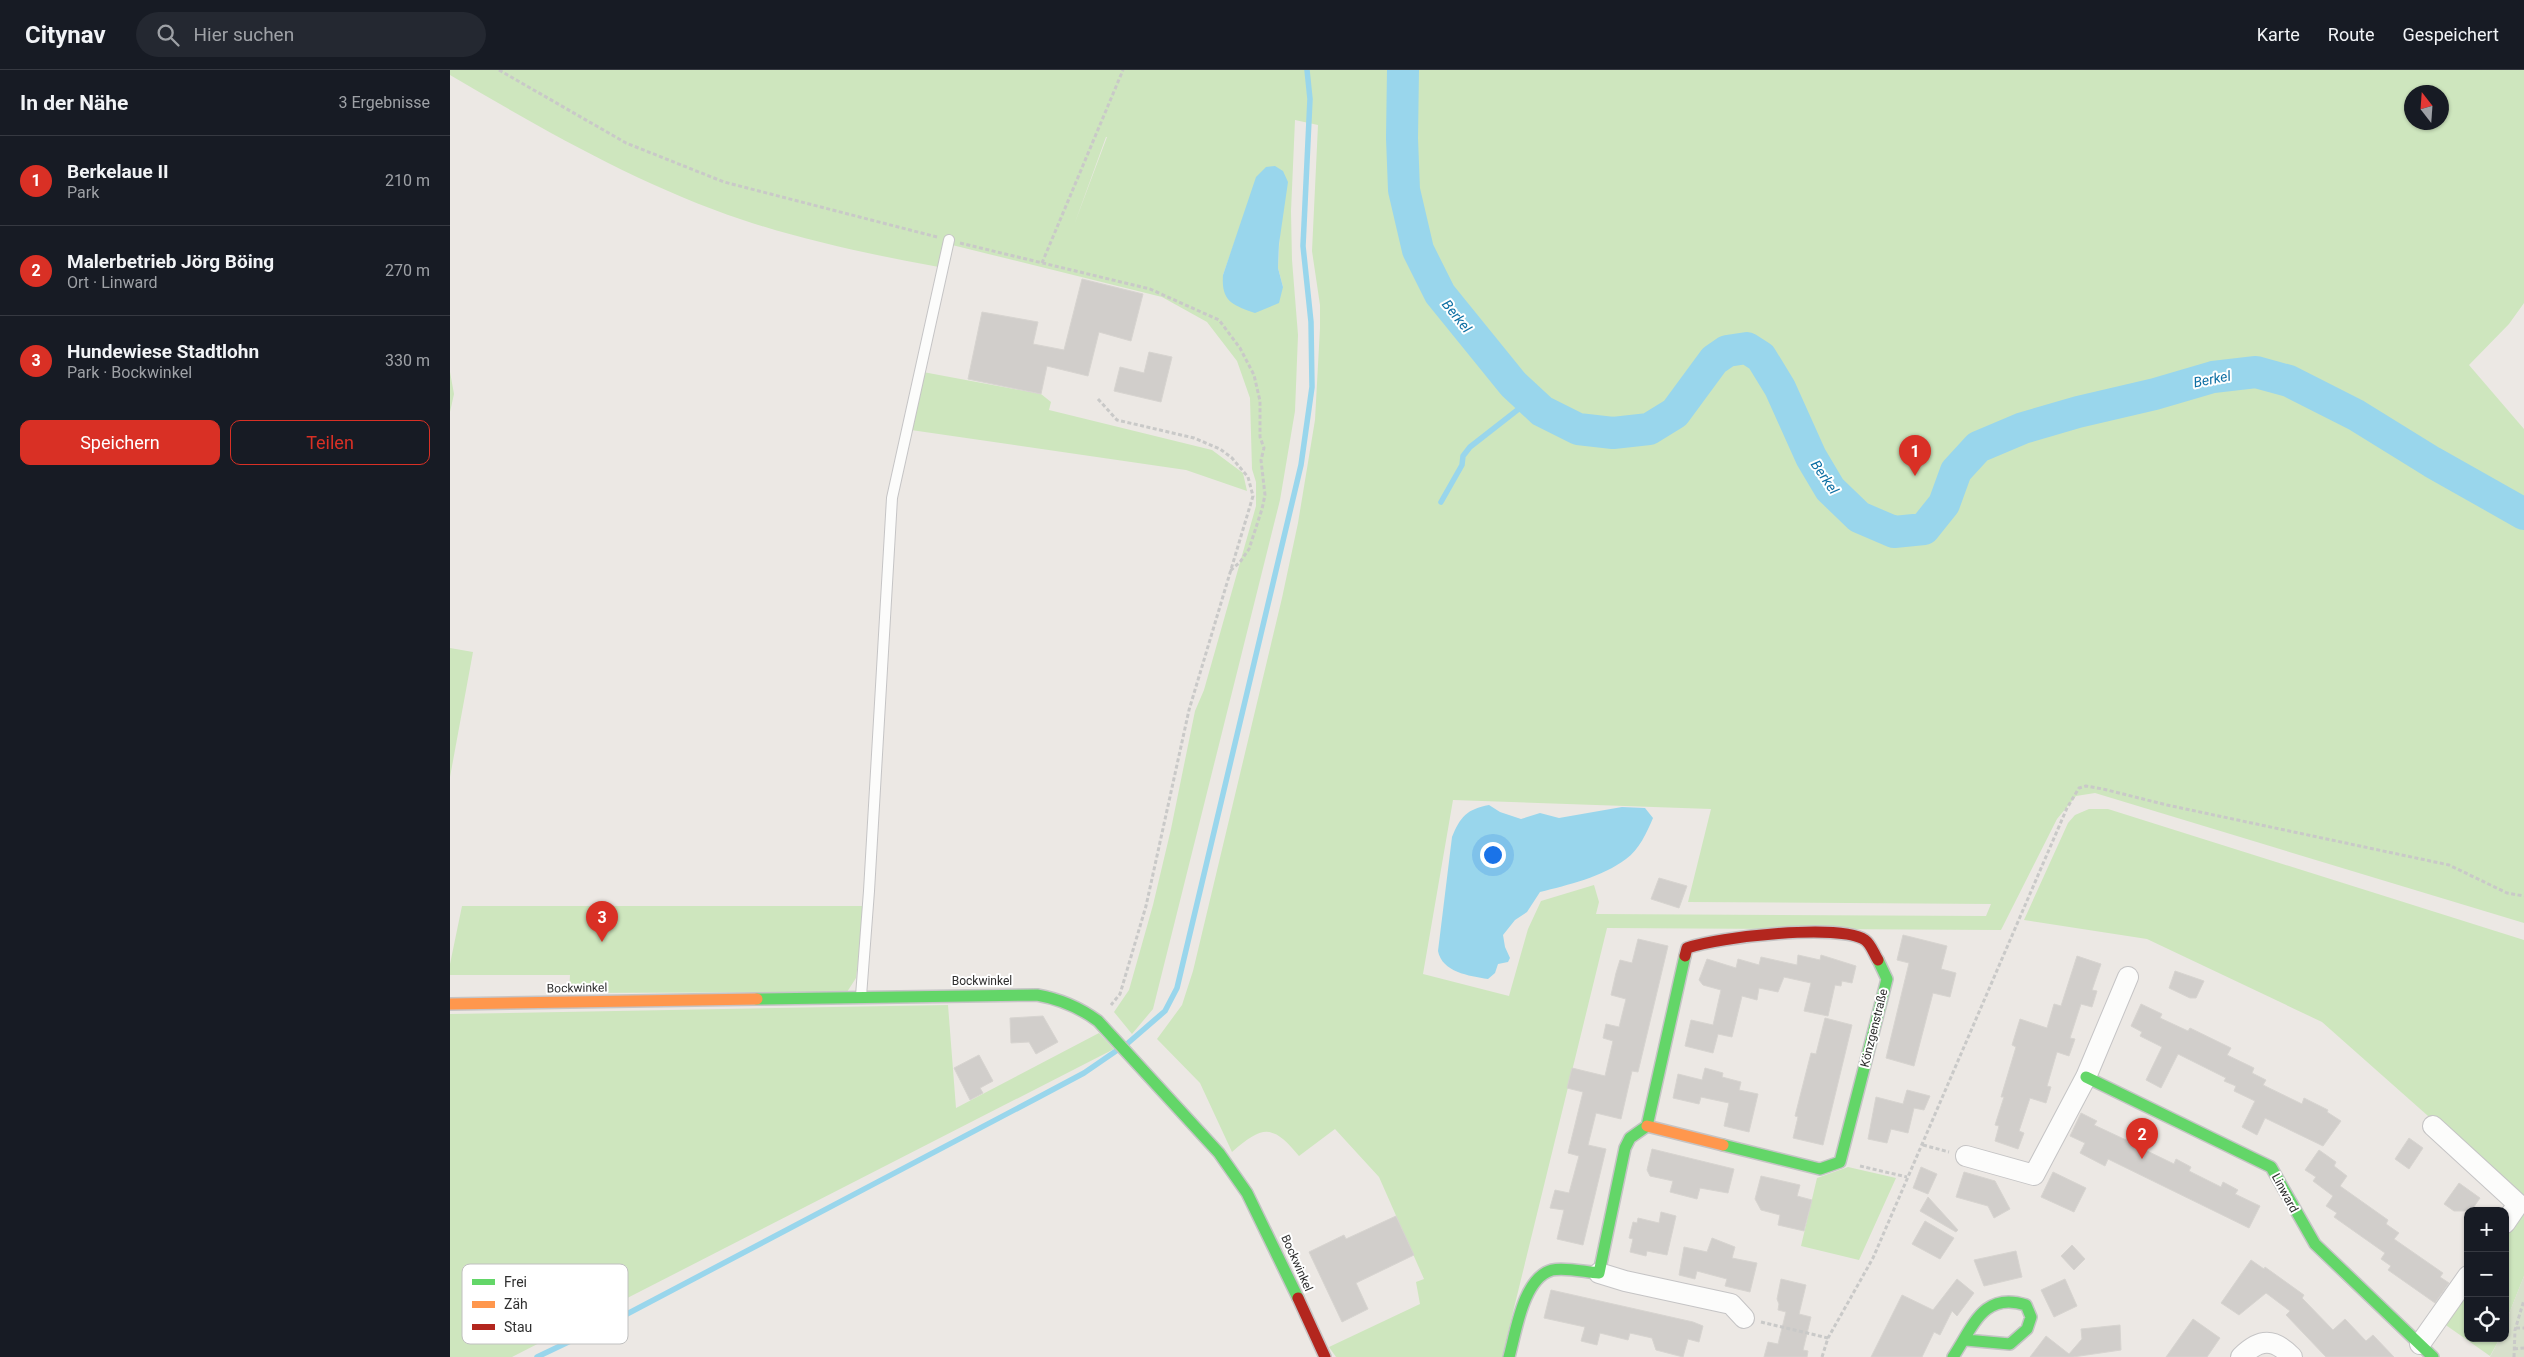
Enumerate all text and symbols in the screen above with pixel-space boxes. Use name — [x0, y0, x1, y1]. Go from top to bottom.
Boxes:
search box — [136, 12, 486, 57]
text: Citynav — [25, 21, 106, 49]
icon: search — [154, 21, 182, 49]
text: Hier suchen — [194, 23, 294, 46]
text: Karte — [2257, 24, 2300, 45]
text: Route — [2328, 24, 2375, 45]
text: Gespeichert — [2403, 24, 2499, 45]
north arrow — [2404, 85, 2449, 130]
text: In der Nähe — [20, 91, 128, 115]
text: 3 Ergebnisse — [338, 93, 430, 112]
text: Berkelaue II — [67, 160, 169, 183]
text: 1 — [31, 171, 41, 190]
text: 210 m — [385, 171, 430, 190]
text: Park — [67, 183, 99, 202]
text: Malerbetrieb Jörg Böing — [67, 250, 274, 273]
text: 2 — [31, 261, 41, 280]
text: 270 m — [385, 261, 430, 280]
text: Ort · Linward — [67, 273, 158, 292]
water label: Berkel — [1439, 296, 1475, 336]
text: Hundewiese Stadtlohn — [67, 340, 259, 363]
text: 3 — [31, 351, 41, 370]
text: 330 m — [385, 351, 430, 370]
text: Park · Bockwinkel — [67, 363, 192, 382]
water label: Berkel — [2192, 367, 2233, 390]
button: Speichern — [20, 420, 220, 465]
button: Teilen — [230, 420, 430, 465]
pin: 1 — [1899, 435, 1931, 476]
water label: Berkel — [1808, 457, 1843, 498]
your location — [1480, 842, 1506, 868]
pin: 3 — [586, 901, 618, 942]
street label: Bockwinkel — [952, 974, 1012, 988]
street label: Bockwinkel — [547, 980, 607, 996]
street label: Könzgenstraße — [1857, 987, 1891, 1069]
pin: 2 — [2126, 1118, 2158, 1159]
street label: Linward — [2269, 1171, 2301, 1215]
map controls — [2464, 1207, 2509, 1342]
button: + — [2464, 1207, 2509, 1252]
street label: Bockwinkel — [1278, 1233, 1316, 1293]
button: − — [2464, 1252, 2509, 1297]
legend — [462, 1264, 628, 1344]
text: Frei — [504, 1274, 527, 1290]
text: Zäh — [504, 1296, 528, 1312]
button: locate — [2464, 1297, 2509, 1342]
text: Stau — [504, 1319, 532, 1335]

